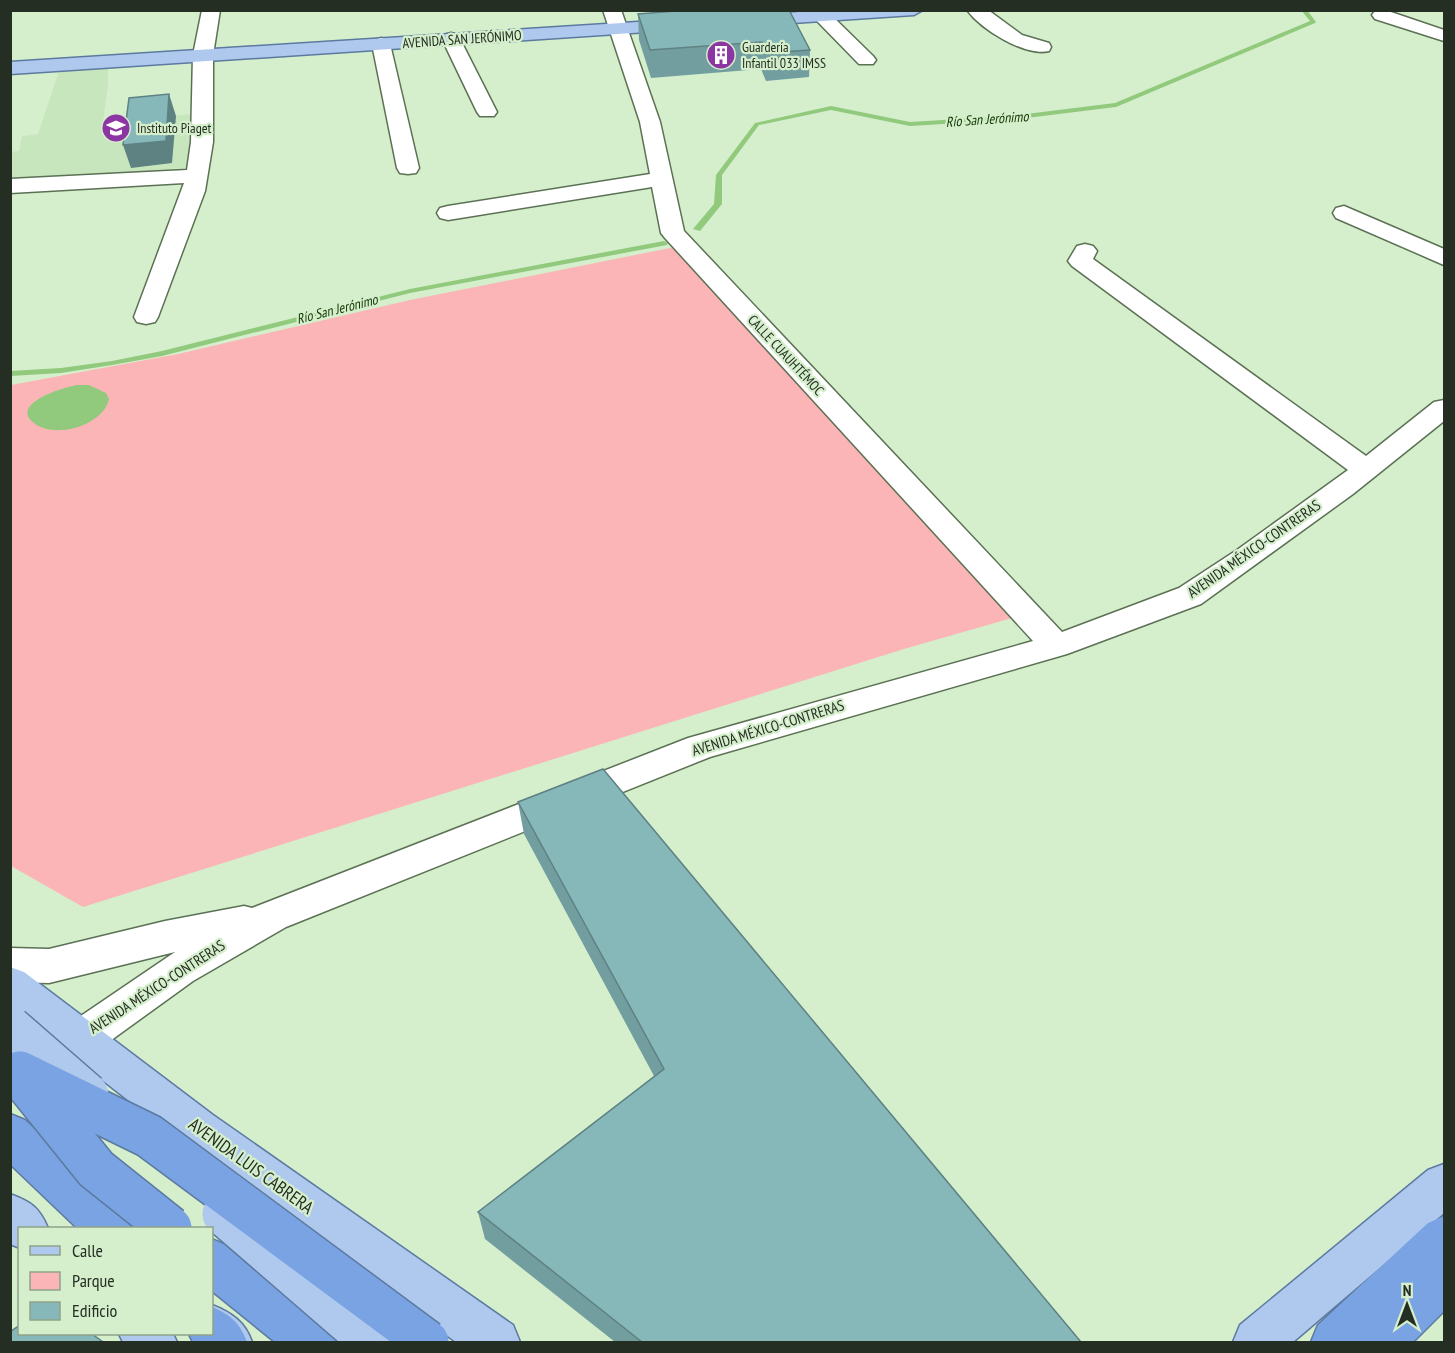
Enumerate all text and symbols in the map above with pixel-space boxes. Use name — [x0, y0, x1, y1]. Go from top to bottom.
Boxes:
street label: AVENIDA SAN JERÓNIMO — [402, 26, 523, 52]
place label: Guardería Infantil 033 IMSS — [742, 38, 826, 72]
building icon: Guardería Infantil 033 IMSS — [705, 39, 737, 71]
water label: Río San Jerónimo — [945, 107, 1030, 131]
school or university icon: Instituto Piaget — [100, 112, 132, 144]
place label: Instituto Piaget — [137, 119, 211, 137]
water label: Río San Jerónimo — [295, 290, 380, 328]
street label: CALLE CUAUHTÉMOC — [744, 311, 828, 399]
street label: AVENIDA MÉXICO-CONTRERAS — [1183, 495, 1324, 602]
street label: AVENIDA MÉXICO-CONTRERAS — [689, 695, 846, 760]
street label: AVENIDA MÉXICO-CONTRERAS — [85, 935, 228, 1038]
street label: AVENIDA LUIS CABRERA — [184, 1112, 319, 1219]
legend — [18, 1227, 213, 1335]
text: Calle — [72, 1239, 103, 1262]
text: Parque — [72, 1269, 115, 1292]
north arrow — [1377, 1275, 1437, 1335]
text: N — [1403, 1280, 1411, 1300]
text: Edificio — [72, 1299, 118, 1322]

